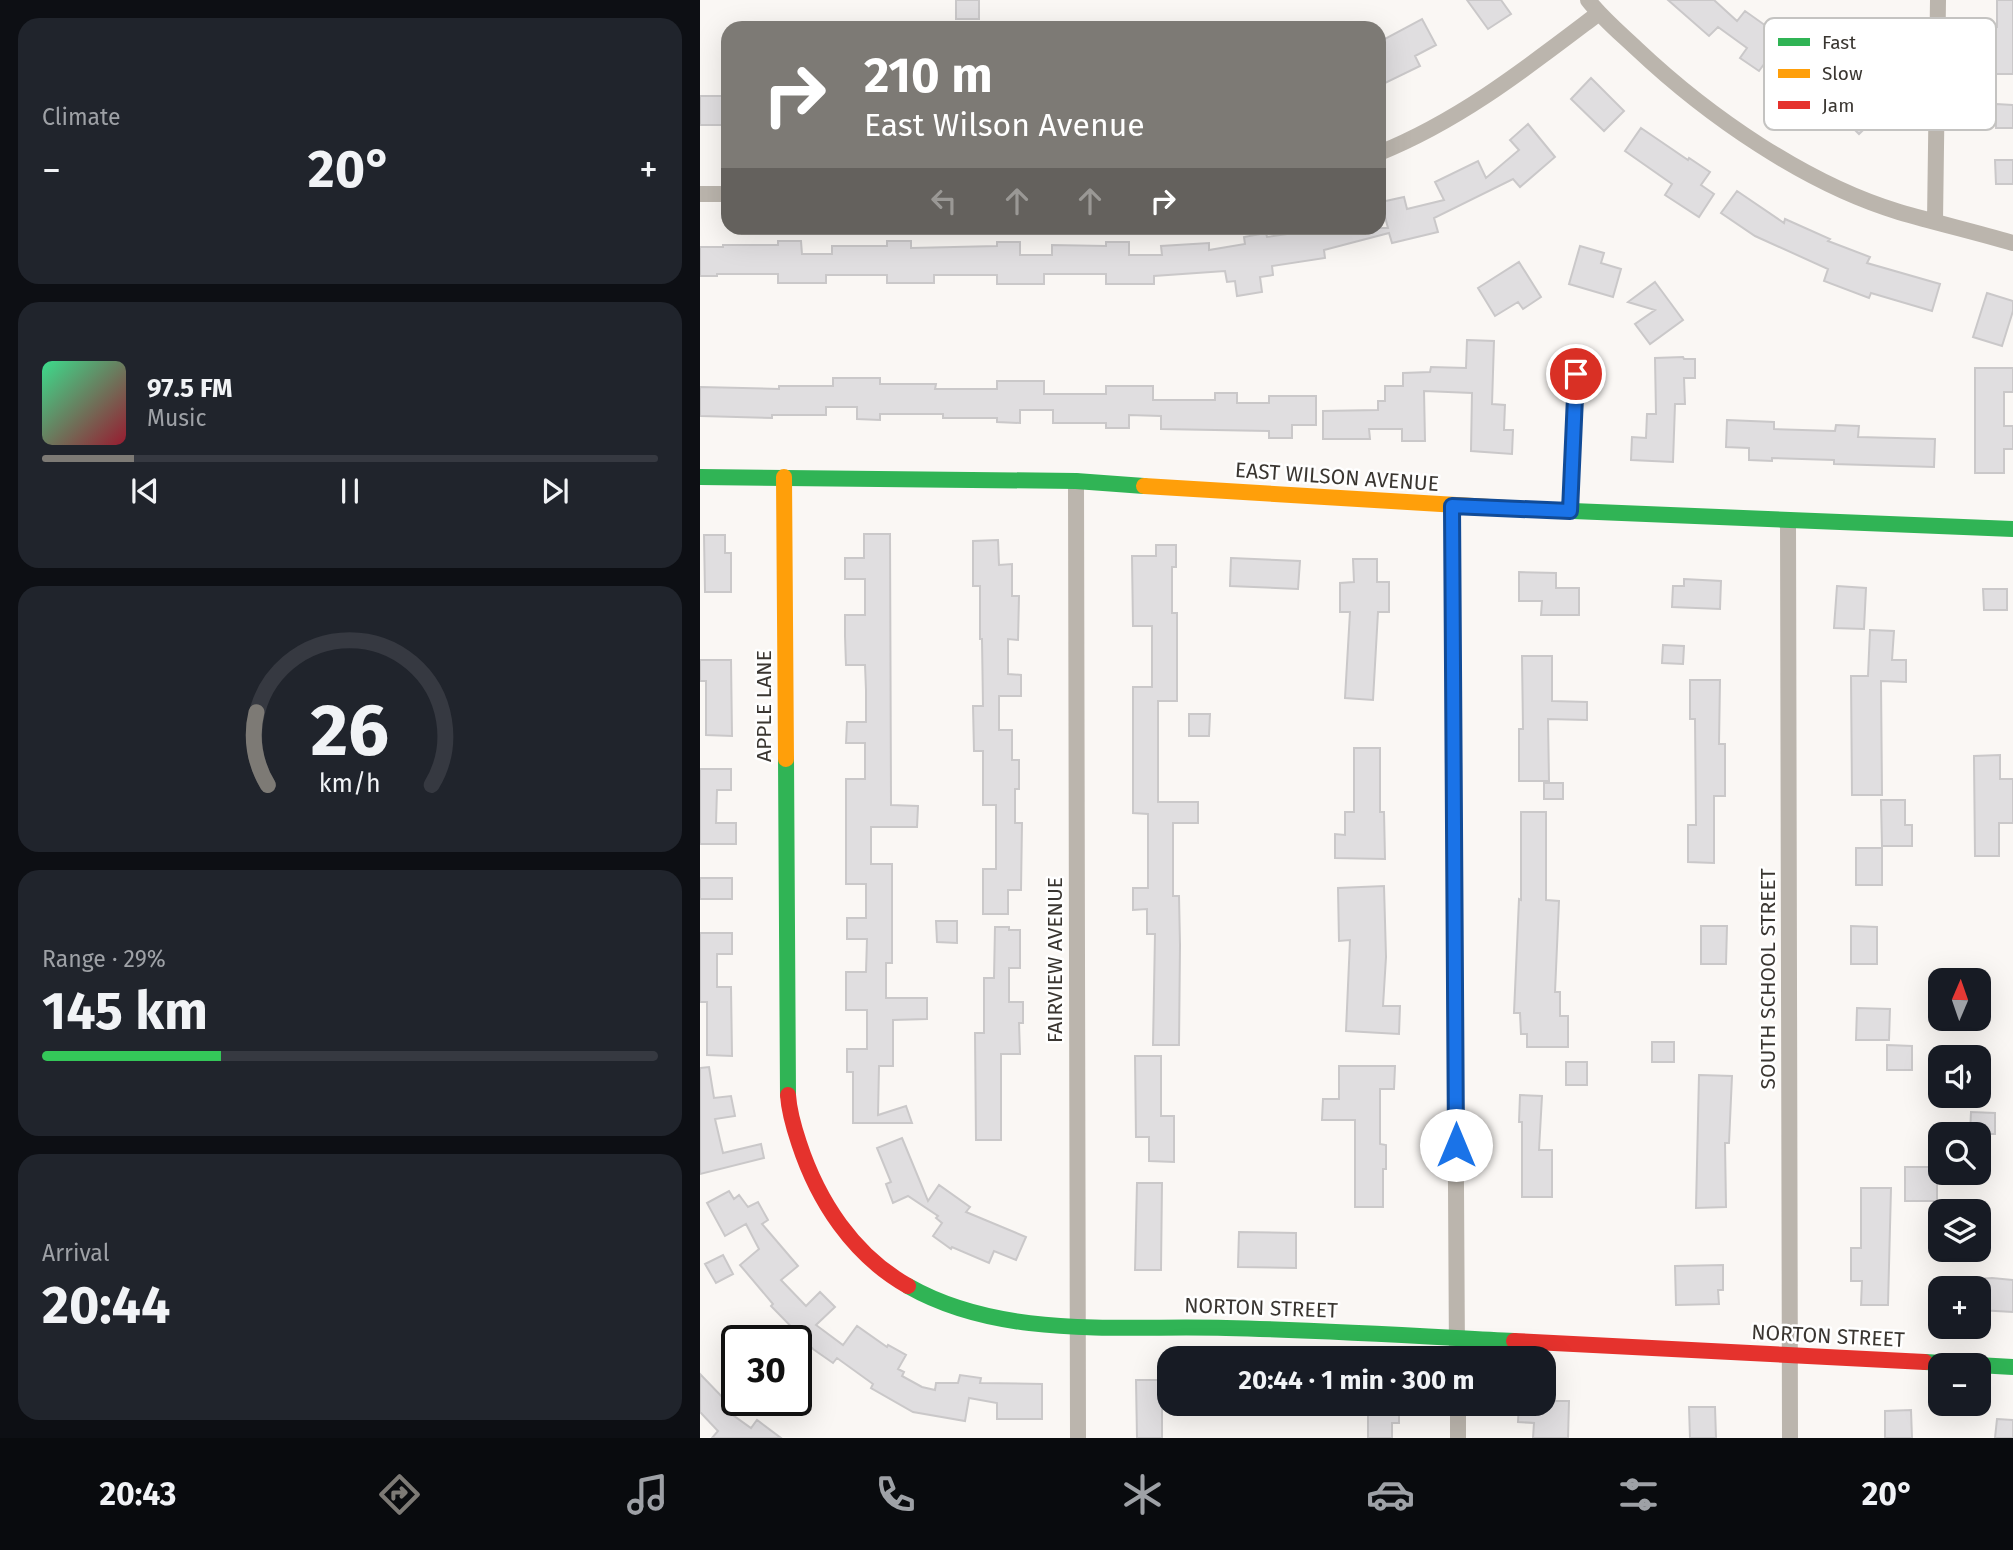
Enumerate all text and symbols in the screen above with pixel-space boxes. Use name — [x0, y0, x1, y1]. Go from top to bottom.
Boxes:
legend — [1764, 18, 1996, 130]
text: Fast — [1822, 31, 1856, 54]
text: 210 m — [864, 46, 993, 105]
icon: right — [749, 49, 840, 140]
text: Slow — [1822, 62, 1863, 85]
text: Jam — [1822, 94, 1854, 117]
text: Climate — [42, 103, 121, 131]
text: East Wilson Avenue — [864, 106, 1145, 144]
text: 20° — [308, 138, 392, 201]
text: − — [42, 147, 61, 193]
text: + — [639, 147, 658, 193]
icon: left — [925, 182, 963, 220]
icon: ahead — [998, 182, 1036, 220]
icon: ahead — [1071, 182, 1109, 220]
icon: right — [1144, 182, 1182, 220]
pin — [1546, 344, 1606, 404]
icon: arrive — [1557, 355, 1595, 393]
text: 97.5 FM — [147, 373, 232, 404]
text: Music — [147, 404, 207, 432]
street label: EAST WILSON AVENUE — [1234, 457, 1440, 497]
icon: previous — [126, 472, 164, 510]
icon: pause — [331, 472, 369, 510]
icon: next — [536, 472, 574, 510]
street label: APPLE LANE — [751, 650, 777, 762]
text: 26 — [311, 687, 389, 774]
text: km/h — [319, 769, 381, 799]
street label: SOUTH SCHOOL STREET — [1755, 868, 1781, 1090]
street label: FAIRVIEW AVENUE — [1042, 877, 1068, 1043]
text: Range · 29% — [42, 945, 166, 973]
north arrow — [1928, 968, 1992, 1031]
map controls — [1928, 968, 1991, 1416]
text: 145 km — [42, 980, 208, 1043]
button: sound — [1928, 1045, 1991, 1108]
position arrow — [1419, 1108, 1493, 1182]
button: search — [1928, 1122, 1991, 1185]
button: layers — [1928, 1199, 1991, 1262]
text: Arrival — [42, 1239, 109, 1267]
text: 20:44 — [42, 1274, 170, 1337]
button: + — [1928, 1276, 1991, 1339]
street label: NORTON STREET — [1184, 1292, 1338, 1324]
street label: NORTON STREET — [1751, 1319, 1906, 1353]
speed limit sign: 30 — [721, 1325, 812, 1416]
button: − — [1928, 1353, 1991, 1416]
text: 20:44 · 1 min · 300 m — [1239, 1365, 1474, 1396]
icon: directions — [375, 1470, 424, 1519]
icon: music — [623, 1470, 672, 1519]
icon: phone — [871, 1470, 920, 1519]
icon: climate — [1118, 1470, 1167, 1519]
icon: car — [1366, 1470, 1415, 1519]
icon: filters — [1614, 1470, 1663, 1519]
text: 20:43 — [99, 1475, 176, 1513]
text: 20° — [1862, 1475, 1914, 1513]

